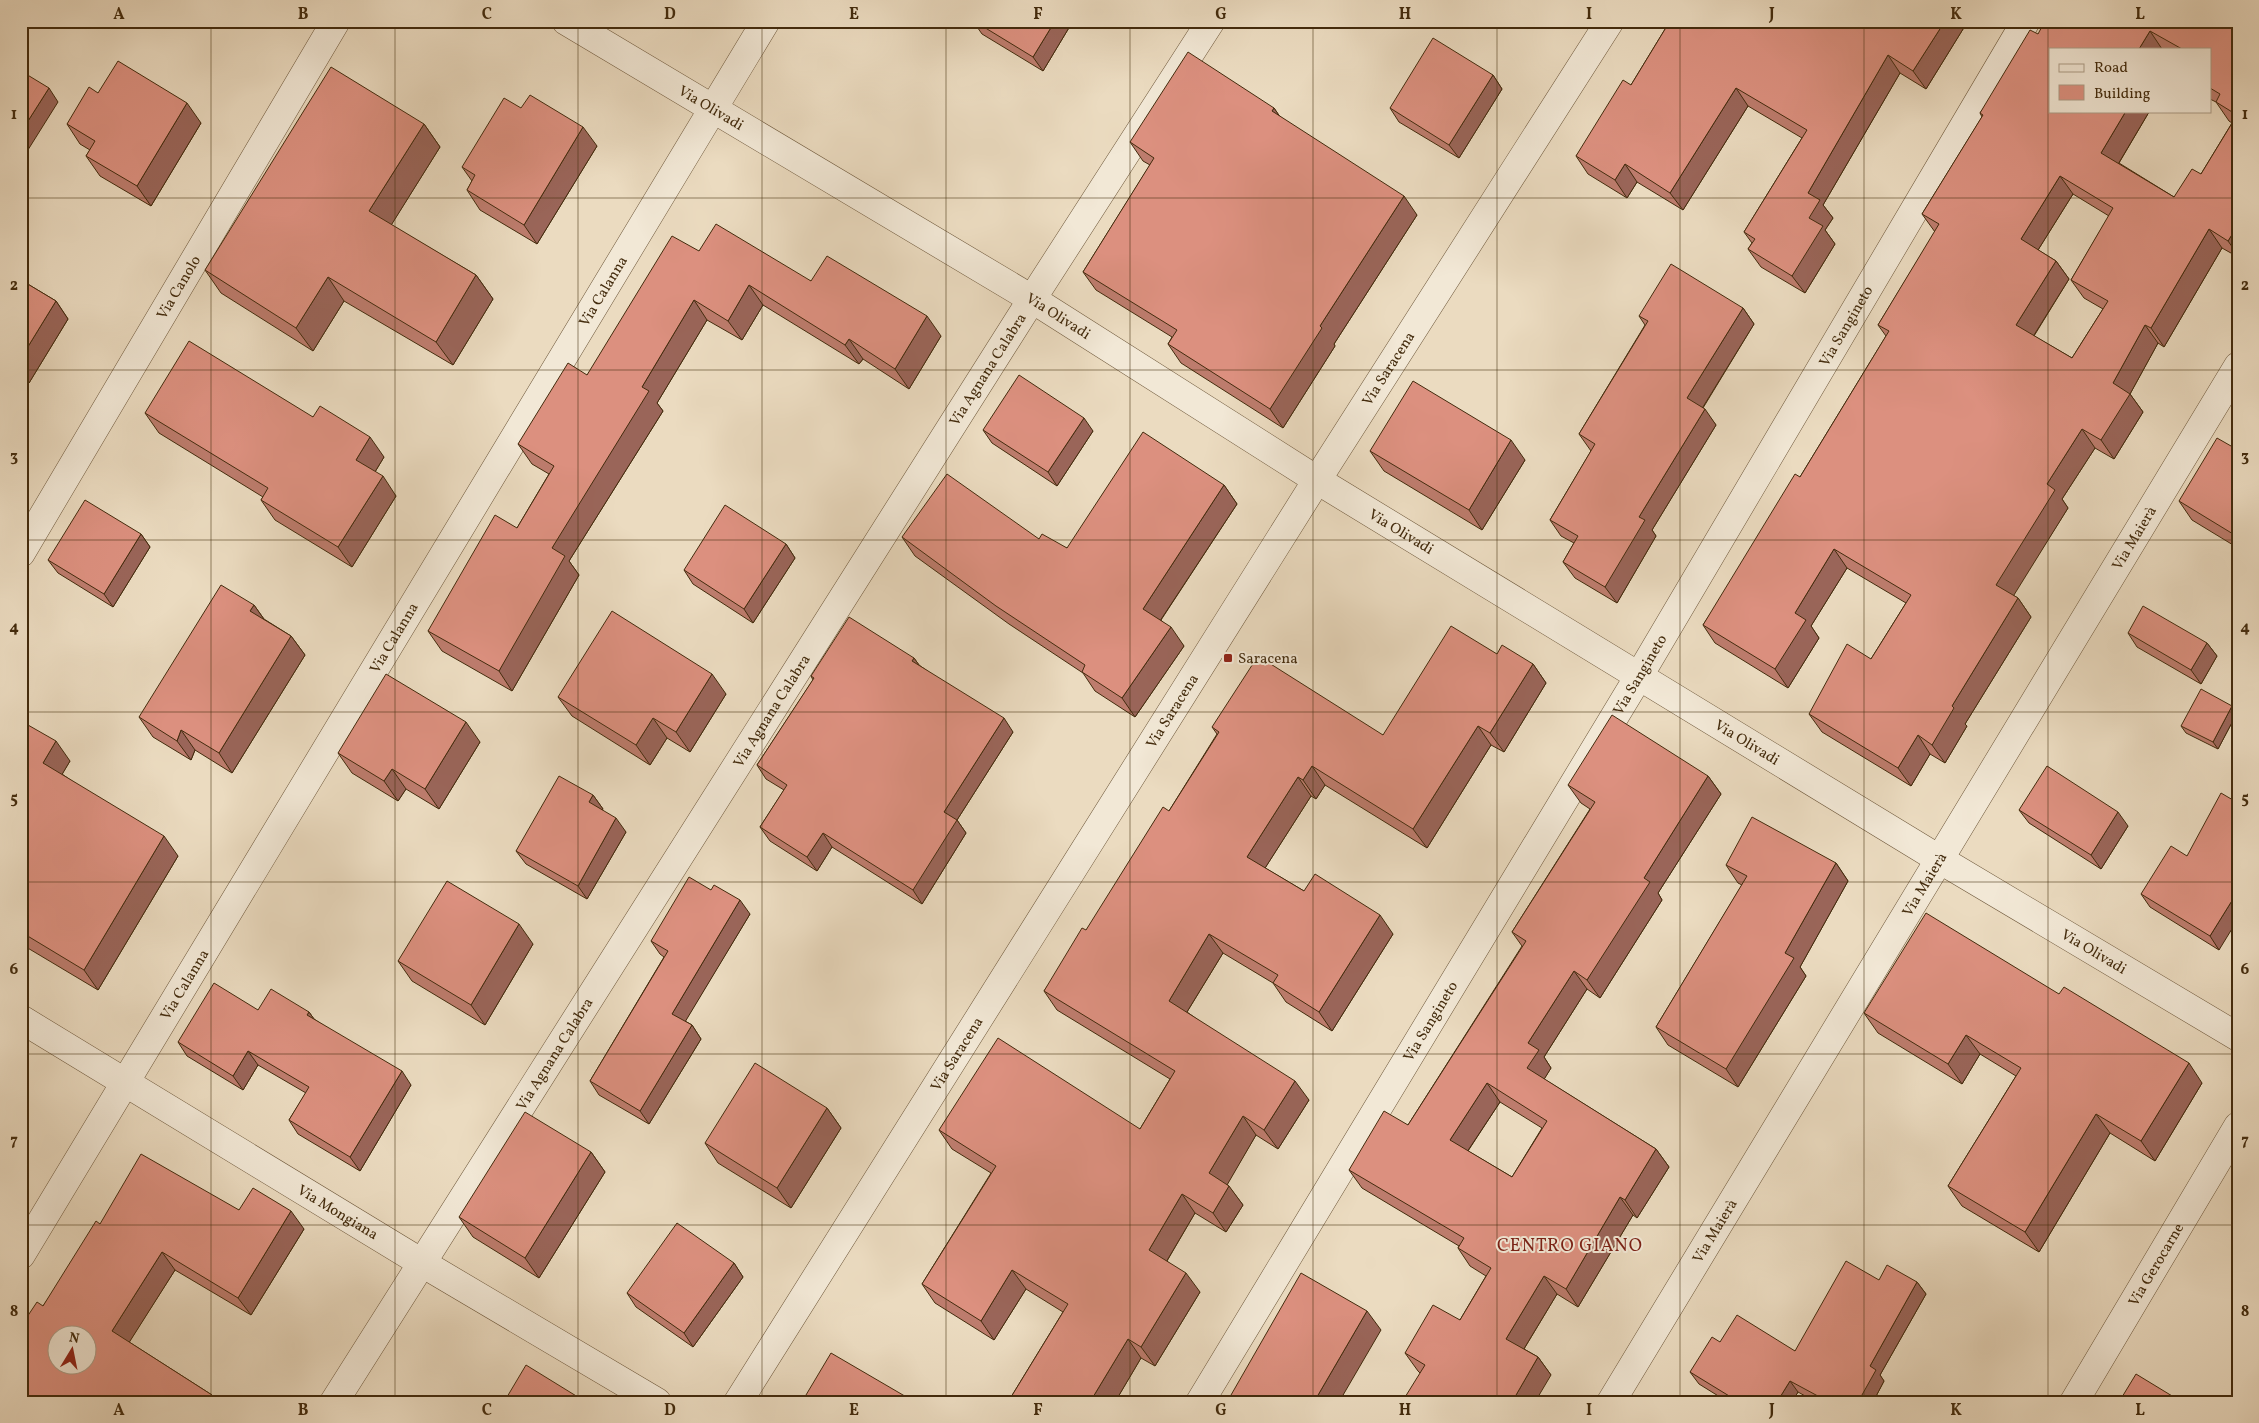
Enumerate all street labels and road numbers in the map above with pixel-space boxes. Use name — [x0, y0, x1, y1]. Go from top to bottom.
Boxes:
street label: Via Olivadi — [674, 81, 747, 137]
street label: Via Canolo — [153, 252, 207, 324]
street label: Via Calanna — [575, 252, 634, 331]
street label: Via Sangineto — [1815, 282, 1879, 371]
street label: Via Olivadi — [1021, 289, 1094, 346]
street label: Via Agnana Calabra — [945, 310, 1032, 431]
street label: Via Saracena — [1358, 328, 1421, 411]
street label: Via Maierà — [2108, 503, 2163, 575]
street label: Via Olivadi — [1364, 505, 1437, 561]
street label: Via Calanna — [365, 599, 424, 678]
street label: Via Sangineto — [1609, 631, 1673, 720]
street label: Via Agnana Calabra — [729, 651, 816, 772]
street label: Via Saracena — [1142, 670, 1205, 753]
street label: Via Olivadi — [1710, 715, 1783, 771]
street label: Via Maierà — [1898, 849, 1953, 921]
street label: Via Olivadi — [2057, 925, 2130, 980]
street label: Via Calanna — [156, 946, 215, 1025]
street label: Via Sangineto — [1399, 978, 1464, 1066]
street label: Via Agnana Calabra — [512, 994, 599, 1115]
street label: Via Saracena — [927, 1013, 989, 1096]
street label: Via Mongiana — [293, 1180, 382, 1246]
street label: Via Maierà — [1688, 1196, 1743, 1268]
street label: Via Gerocarne — [2124, 1220, 2190, 1311]

